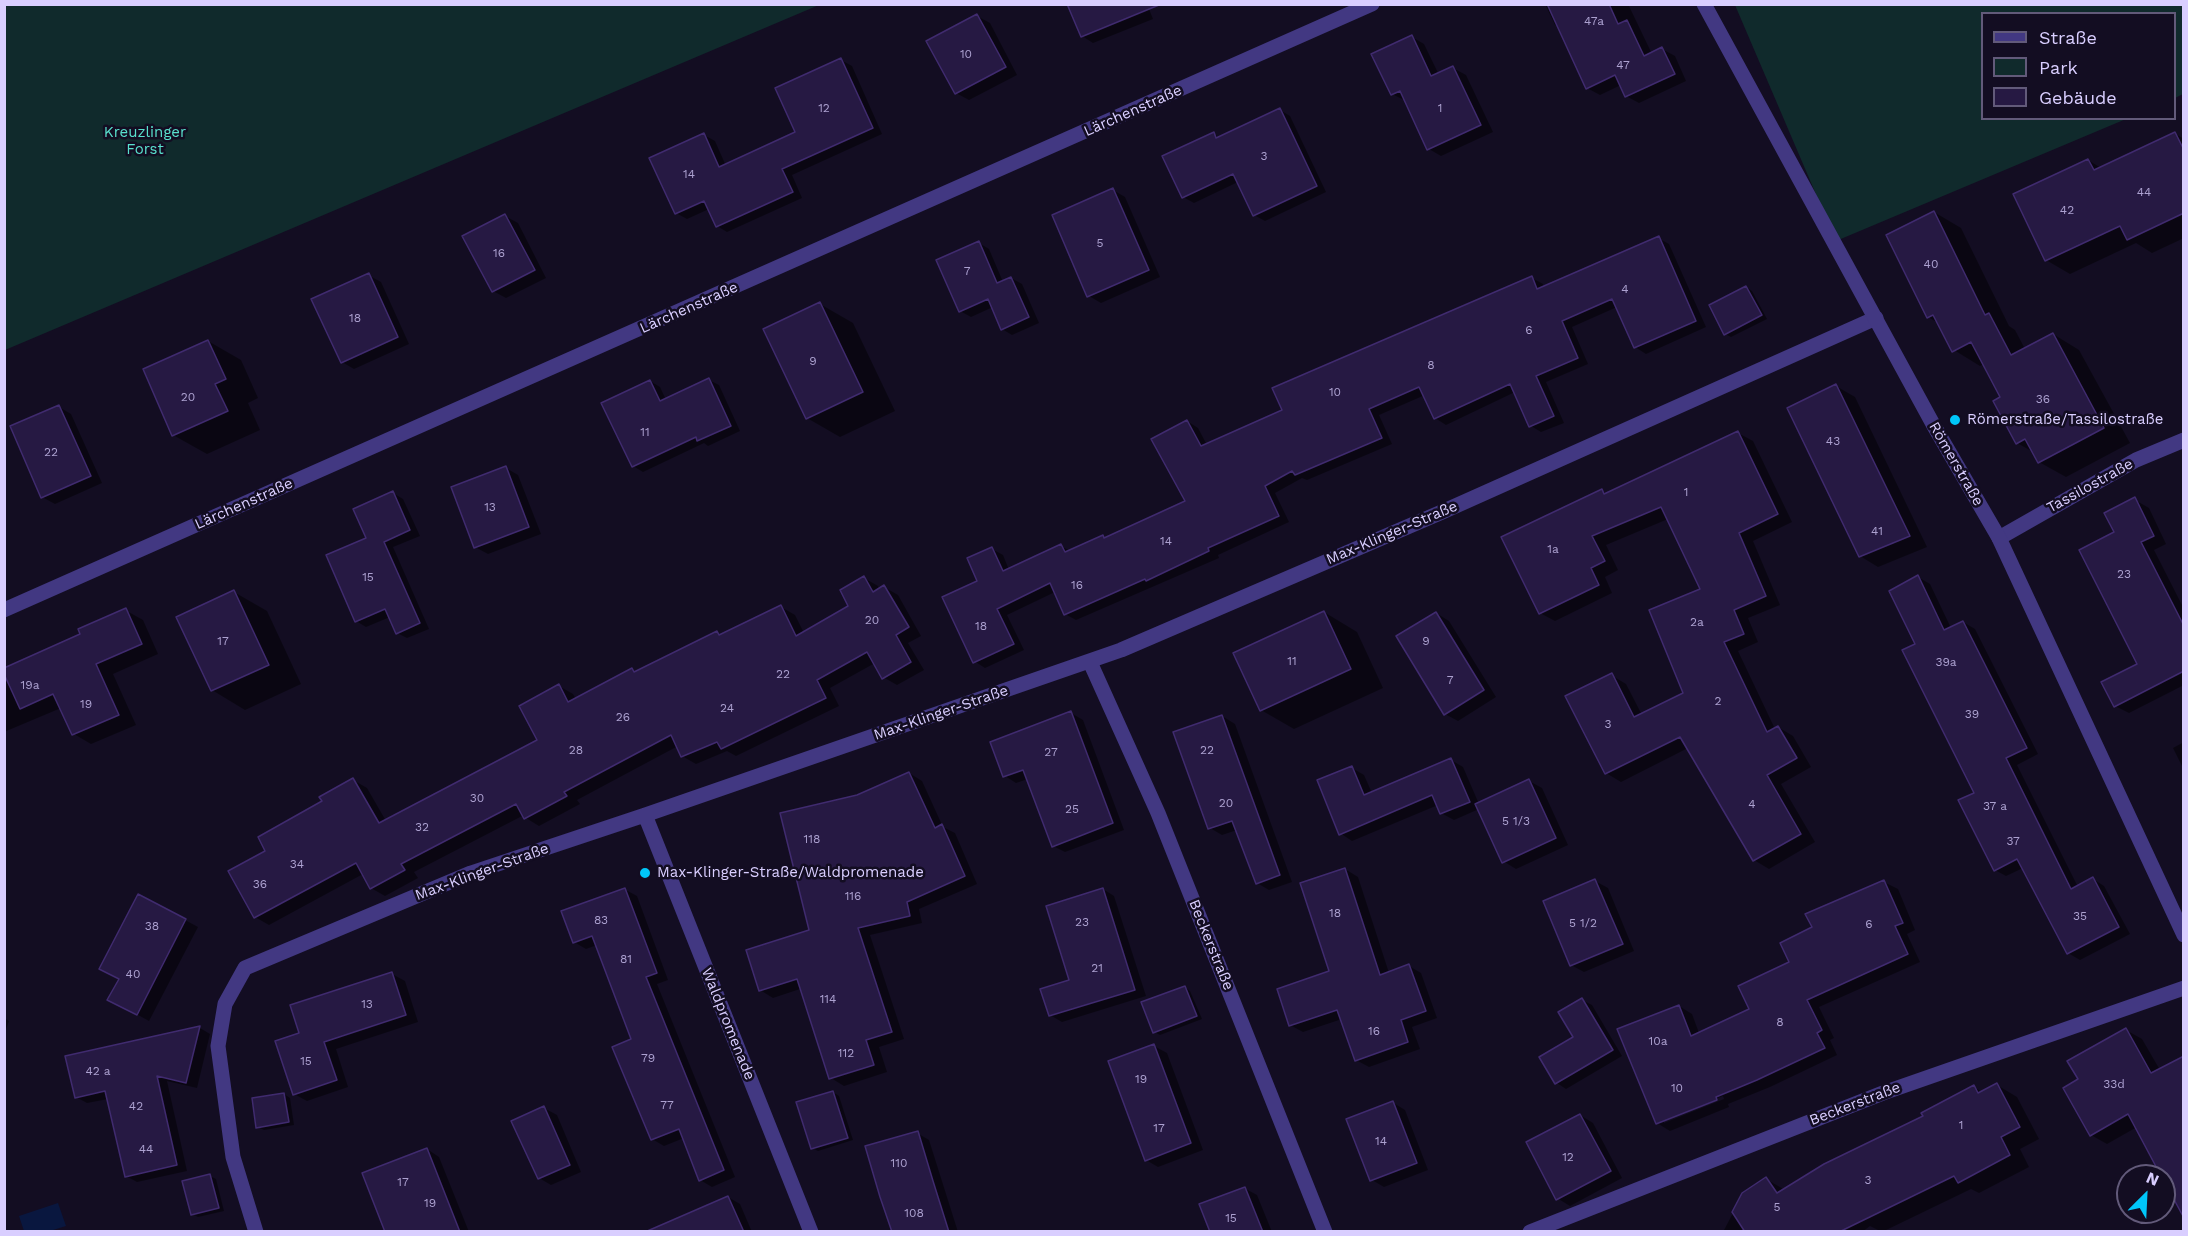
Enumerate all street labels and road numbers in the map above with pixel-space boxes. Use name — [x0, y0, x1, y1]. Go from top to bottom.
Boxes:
street label: Lärchenstraße — [1081, 81, 1185, 141]
street label: Lärchenstraße — [637, 278, 741, 338]
street label: Römerstraße — [1925, 419, 1987, 509]
street label: Tassilostraße — [2044, 455, 2136, 517]
street label: Lärchenstraße — [192, 474, 296, 534]
street label: Max-Klinger-Straße — [1324, 497, 1460, 569]
street label: Max-Klinger-Straße — [871, 682, 1011, 744]
street label: Max-Klinger-Straße — [413, 839, 551, 905]
street label: Beckerstraße — [1185, 897, 1237, 993]
street label: Waldpromenade — [697, 965, 759, 1083]
street label: Beckerstraße — [1807, 1078, 1903, 1130]

